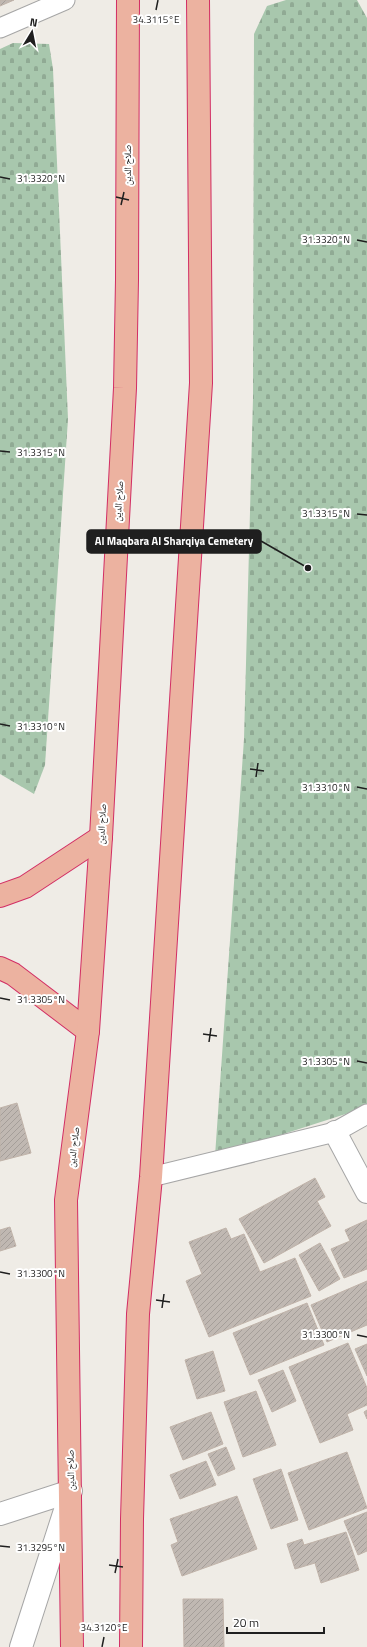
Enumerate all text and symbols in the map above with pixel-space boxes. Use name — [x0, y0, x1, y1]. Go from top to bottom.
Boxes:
north arrow — [12, 12, 52, 52]
text: 34.3115°E — [133, 12, 180, 27]
text: N — [29, 14, 39, 31]
street label: صلاح الدين — [120, 144, 135, 186]
text: 31.3320°N — [17, 171, 65, 186]
text: 31.3320°N — [302, 232, 350, 247]
text: 31.3315°N — [17, 445, 65, 460]
street label: صلاح الدين — [110, 480, 127, 522]
text: 31.3315°N — [302, 506, 350, 521]
callout: Al Maqbara Al Sharqiya Cemetery — [87, 530, 261, 553]
text: Al Maqbara Al Sharqiya Cemetery — [95, 533, 254, 549]
text: 31.3310°N — [17, 719, 65, 734]
text: 31.3310°N — [302, 780, 350, 795]
street label: صلاح الدين — [93, 803, 110, 845]
text: 31.3305°N — [17, 992, 65, 1007]
text: 31.3305°N — [302, 1054, 350, 1069]
street label: صلاح الدين — [64, 1126, 83, 1168]
text: 31.3300°N — [17, 1266, 65, 1281]
text: 31.3300°N — [302, 1327, 350, 1342]
street label: صلاح الدين — [63, 1449, 78, 1491]
text: 31.3295°N — [17, 1540, 65, 1555]
scale bar — [227, 1609, 324, 1635]
text: 20 m — [233, 1613, 259, 1632]
text: 34.3120°E — [81, 1620, 128, 1635]

